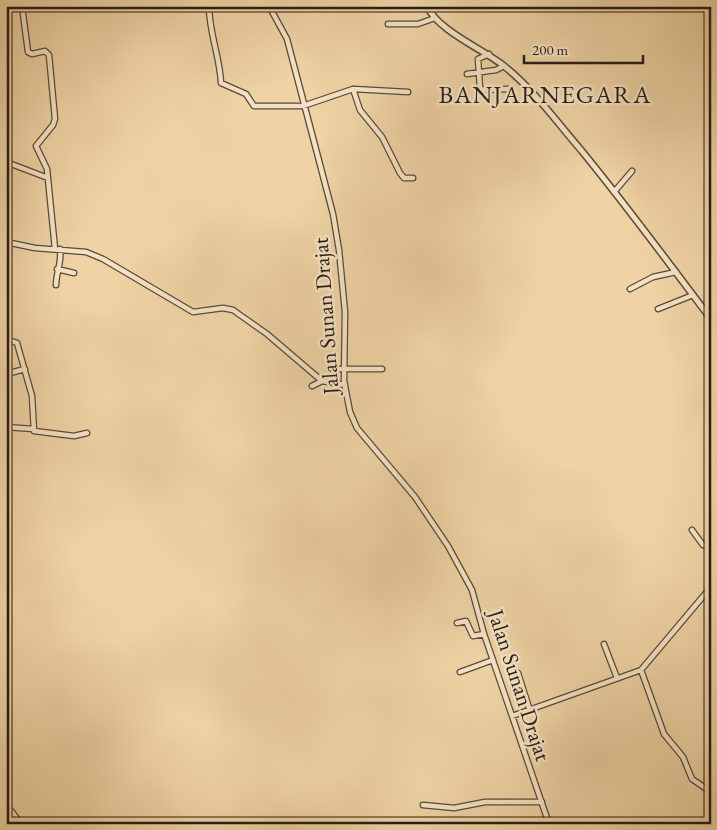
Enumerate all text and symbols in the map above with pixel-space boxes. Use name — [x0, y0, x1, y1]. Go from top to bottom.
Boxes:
scale bar — [524, 32, 643, 64]
text: 200 m — [532, 40, 569, 59]
district label: BANJARNEGARA — [439, 78, 651, 110]
street label: Jalan Sunan Drajat — [306, 236, 346, 398]
street label: Jalan Sunan Drajat — [481, 604, 558, 765]

